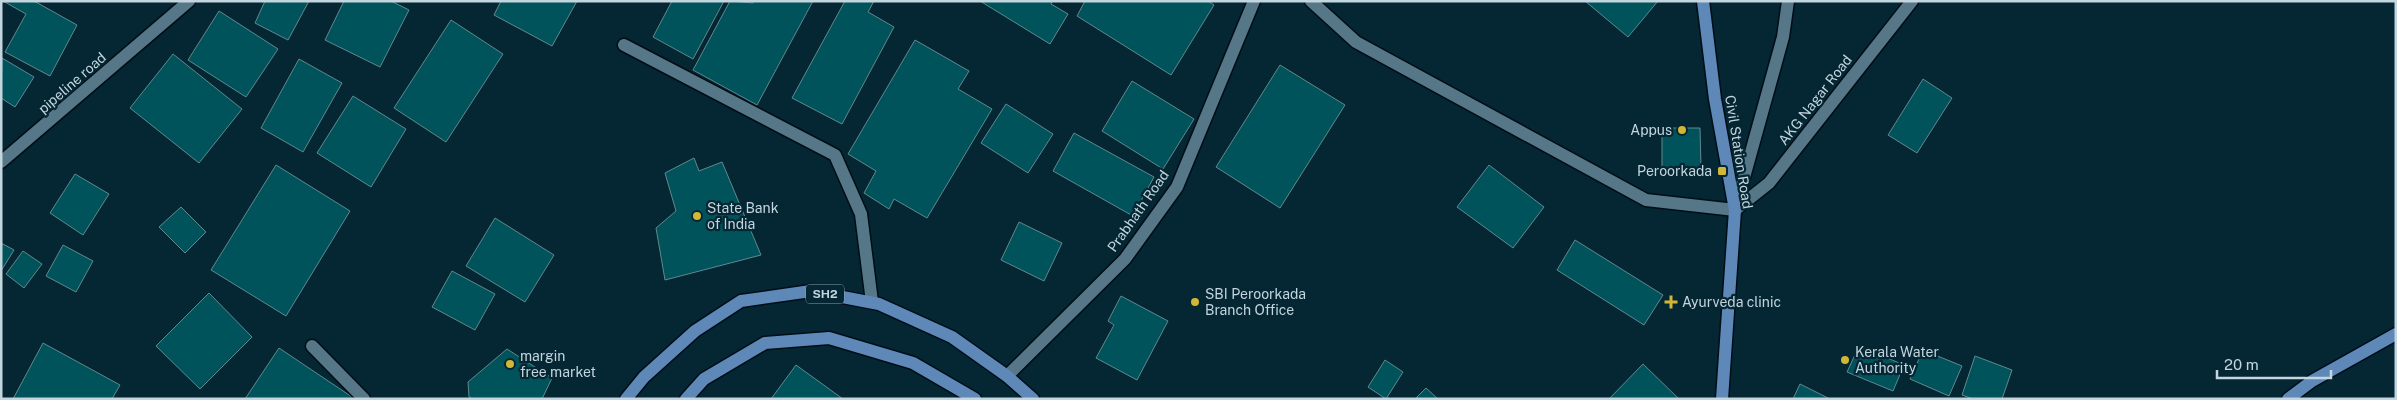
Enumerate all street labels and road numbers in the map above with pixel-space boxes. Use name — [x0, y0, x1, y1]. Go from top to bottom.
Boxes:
street label: pipeline road — [35, 49, 109, 117]
street label: AKG Nagar Road — [1775, 52, 1855, 148]
street label: Civil Station Road — [1722, 94, 1756, 210]
street label: Prabhath Road — [1104, 167, 1172, 255]
road number: SH2 — [806, 284, 844, 304]

